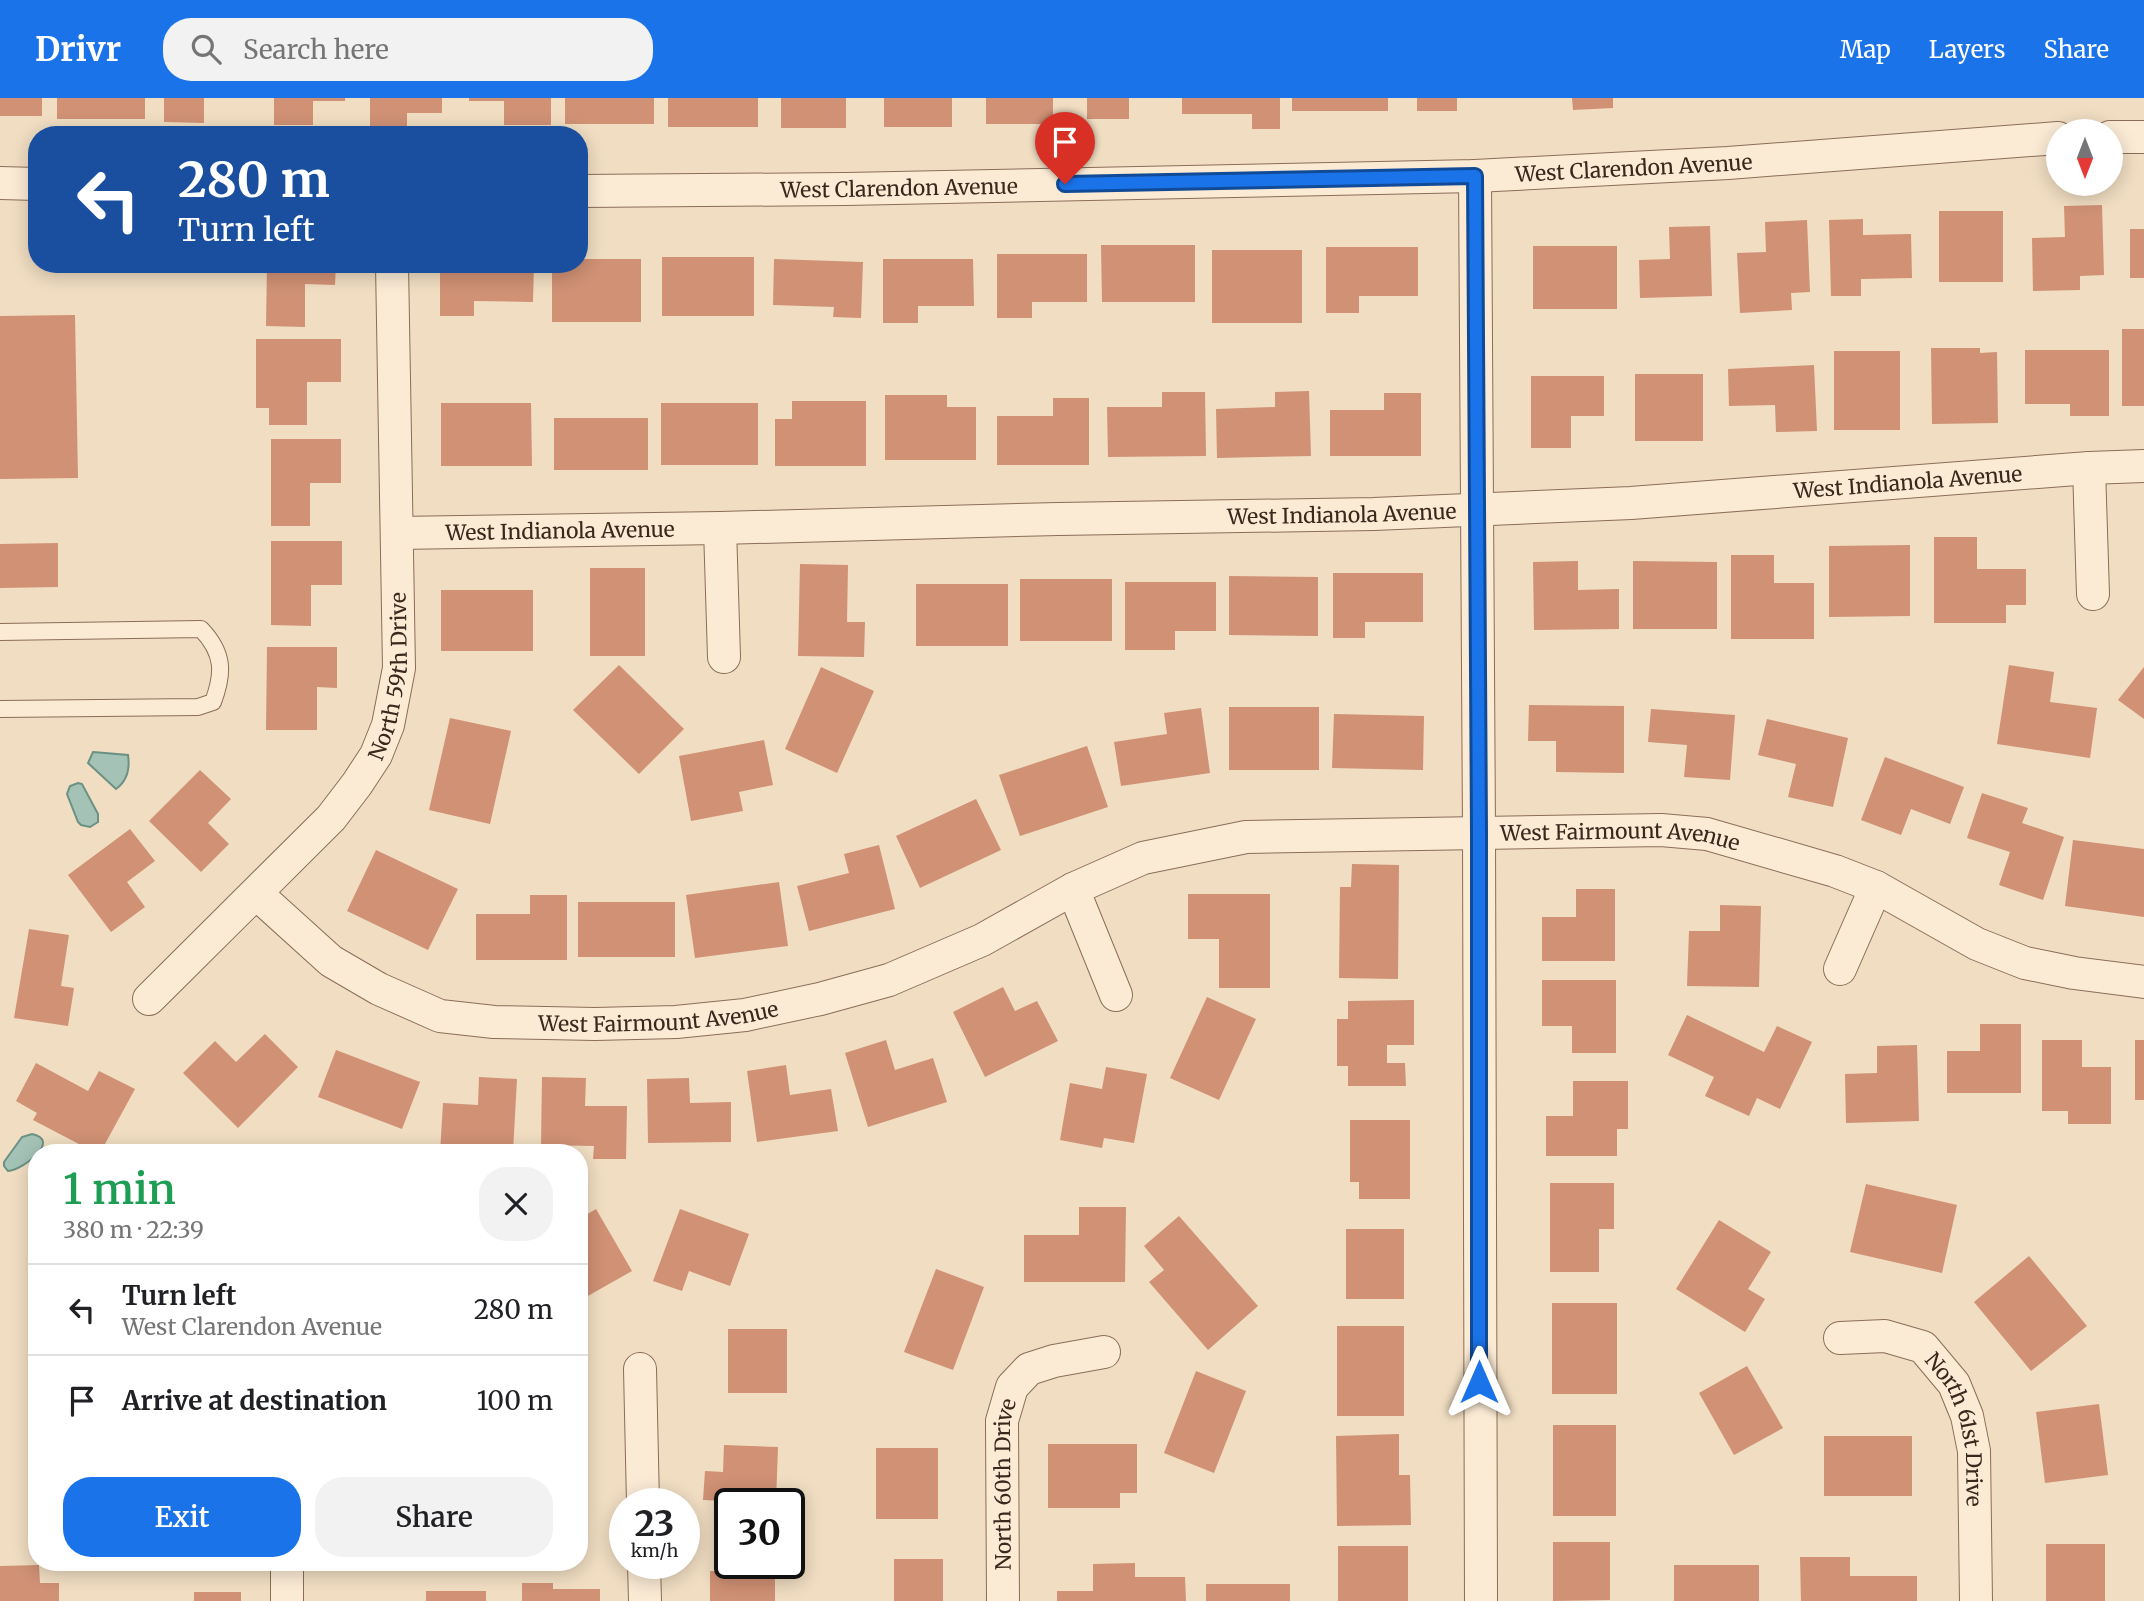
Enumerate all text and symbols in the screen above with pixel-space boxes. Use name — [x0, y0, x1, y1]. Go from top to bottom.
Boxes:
search box — [163, 18, 653, 81]
text: Drivr — [35, 29, 121, 70]
icon: search — [187, 30, 225, 68]
text: Search here — [243, 33, 389, 66]
text: Map — [1840, 34, 1891, 65]
text: Layers — [1929, 34, 2005, 65]
text: Share — [2043, 34, 2109, 65]
pin — [1035, 112, 1095, 184]
north arrow — [2046, 119, 2123, 196]
map controls — [2046, 119, 2123, 196]
icon: arrive — [1046, 123, 1084, 161]
street label: West Clarendon Avenue — [1513, 148, 1753, 187]
text: 280 m — [178, 149, 330, 210]
icon: left — [63, 154, 154, 245]
street label: West Clarendon Avenue — [779, 172, 1018, 203]
text: Turn left — [178, 210, 315, 250]
street label: West Indianola Avenue — [1791, 460, 2023, 504]
street label: West Indianola Avenue — [1226, 497, 1457, 530]
street label: West Indianola Avenue — [444, 515, 675, 546]
street label: North 59th Drive — [362, 592, 413, 764]
street label: West Fairmount Avenue — [1499, 816, 1743, 856]
street label: West Fairmount Avenue — [537, 995, 781, 1038]
text: 1 min — [63, 1163, 176, 1215]
button: close — [479, 1167, 553, 1241]
text: 380 m · 22:39 — [63, 1215, 204, 1244]
text: Turn left — [122, 1279, 236, 1312]
icon: left — [63, 1291, 101, 1329]
text: 280 m — [474, 1293, 553, 1326]
text: West Clarendon Avenue — [122, 1312, 382, 1341]
position arrow — [1442, 1345, 1516, 1419]
street label: North 61st Drive — [1920, 1347, 1988, 1507]
icon: arrive — [63, 1382, 101, 1420]
text: Arrive at destination — [122, 1384, 387, 1417]
text: 100 m — [477, 1384, 553, 1417]
street label: North 60th Drive — [988, 1395, 1022, 1570]
button: Exit — [63, 1477, 301, 1557]
button: Share — [315, 1477, 553, 1557]
speed limit sign: 30 — [714, 1488, 805, 1579]
text: 23 — [635, 1502, 674, 1546]
text: km/h — [631, 1539, 678, 1562]

